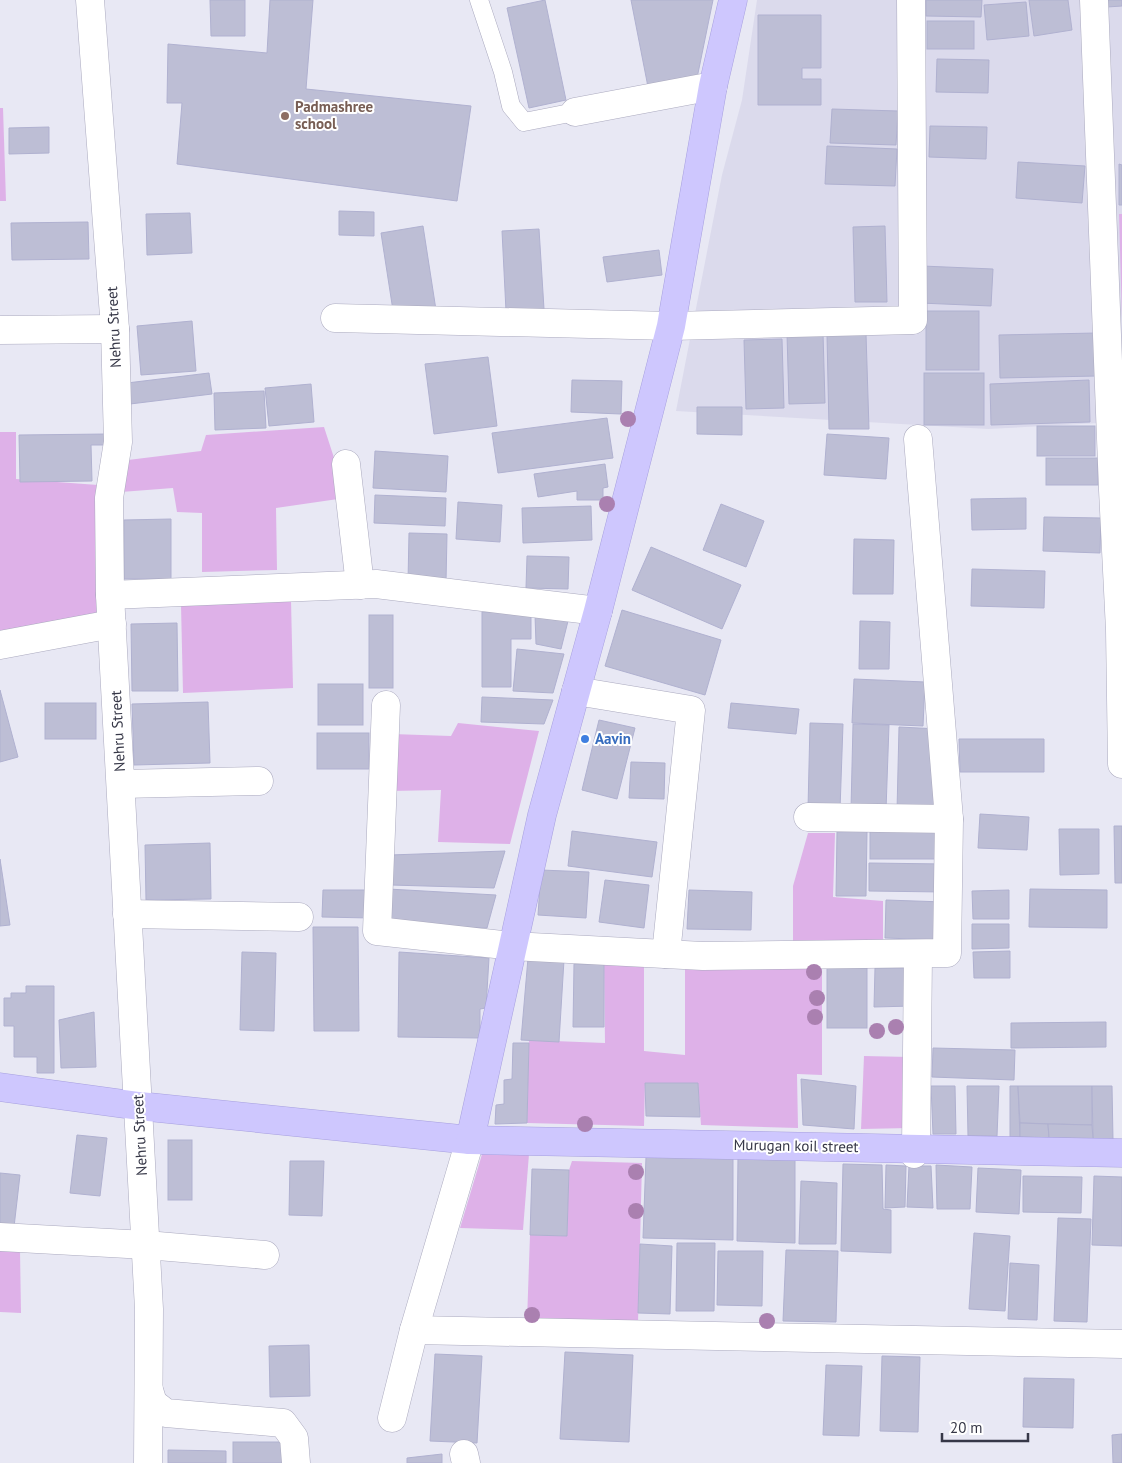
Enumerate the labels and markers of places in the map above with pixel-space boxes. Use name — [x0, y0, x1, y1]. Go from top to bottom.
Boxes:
place label: Padmashree school — [295, 97, 374, 133]
marker: Padmashree school — [279, 110, 291, 122]
place label: Aavin — [595, 729, 631, 748]
marker: Aavin — [579, 733, 591, 745]

